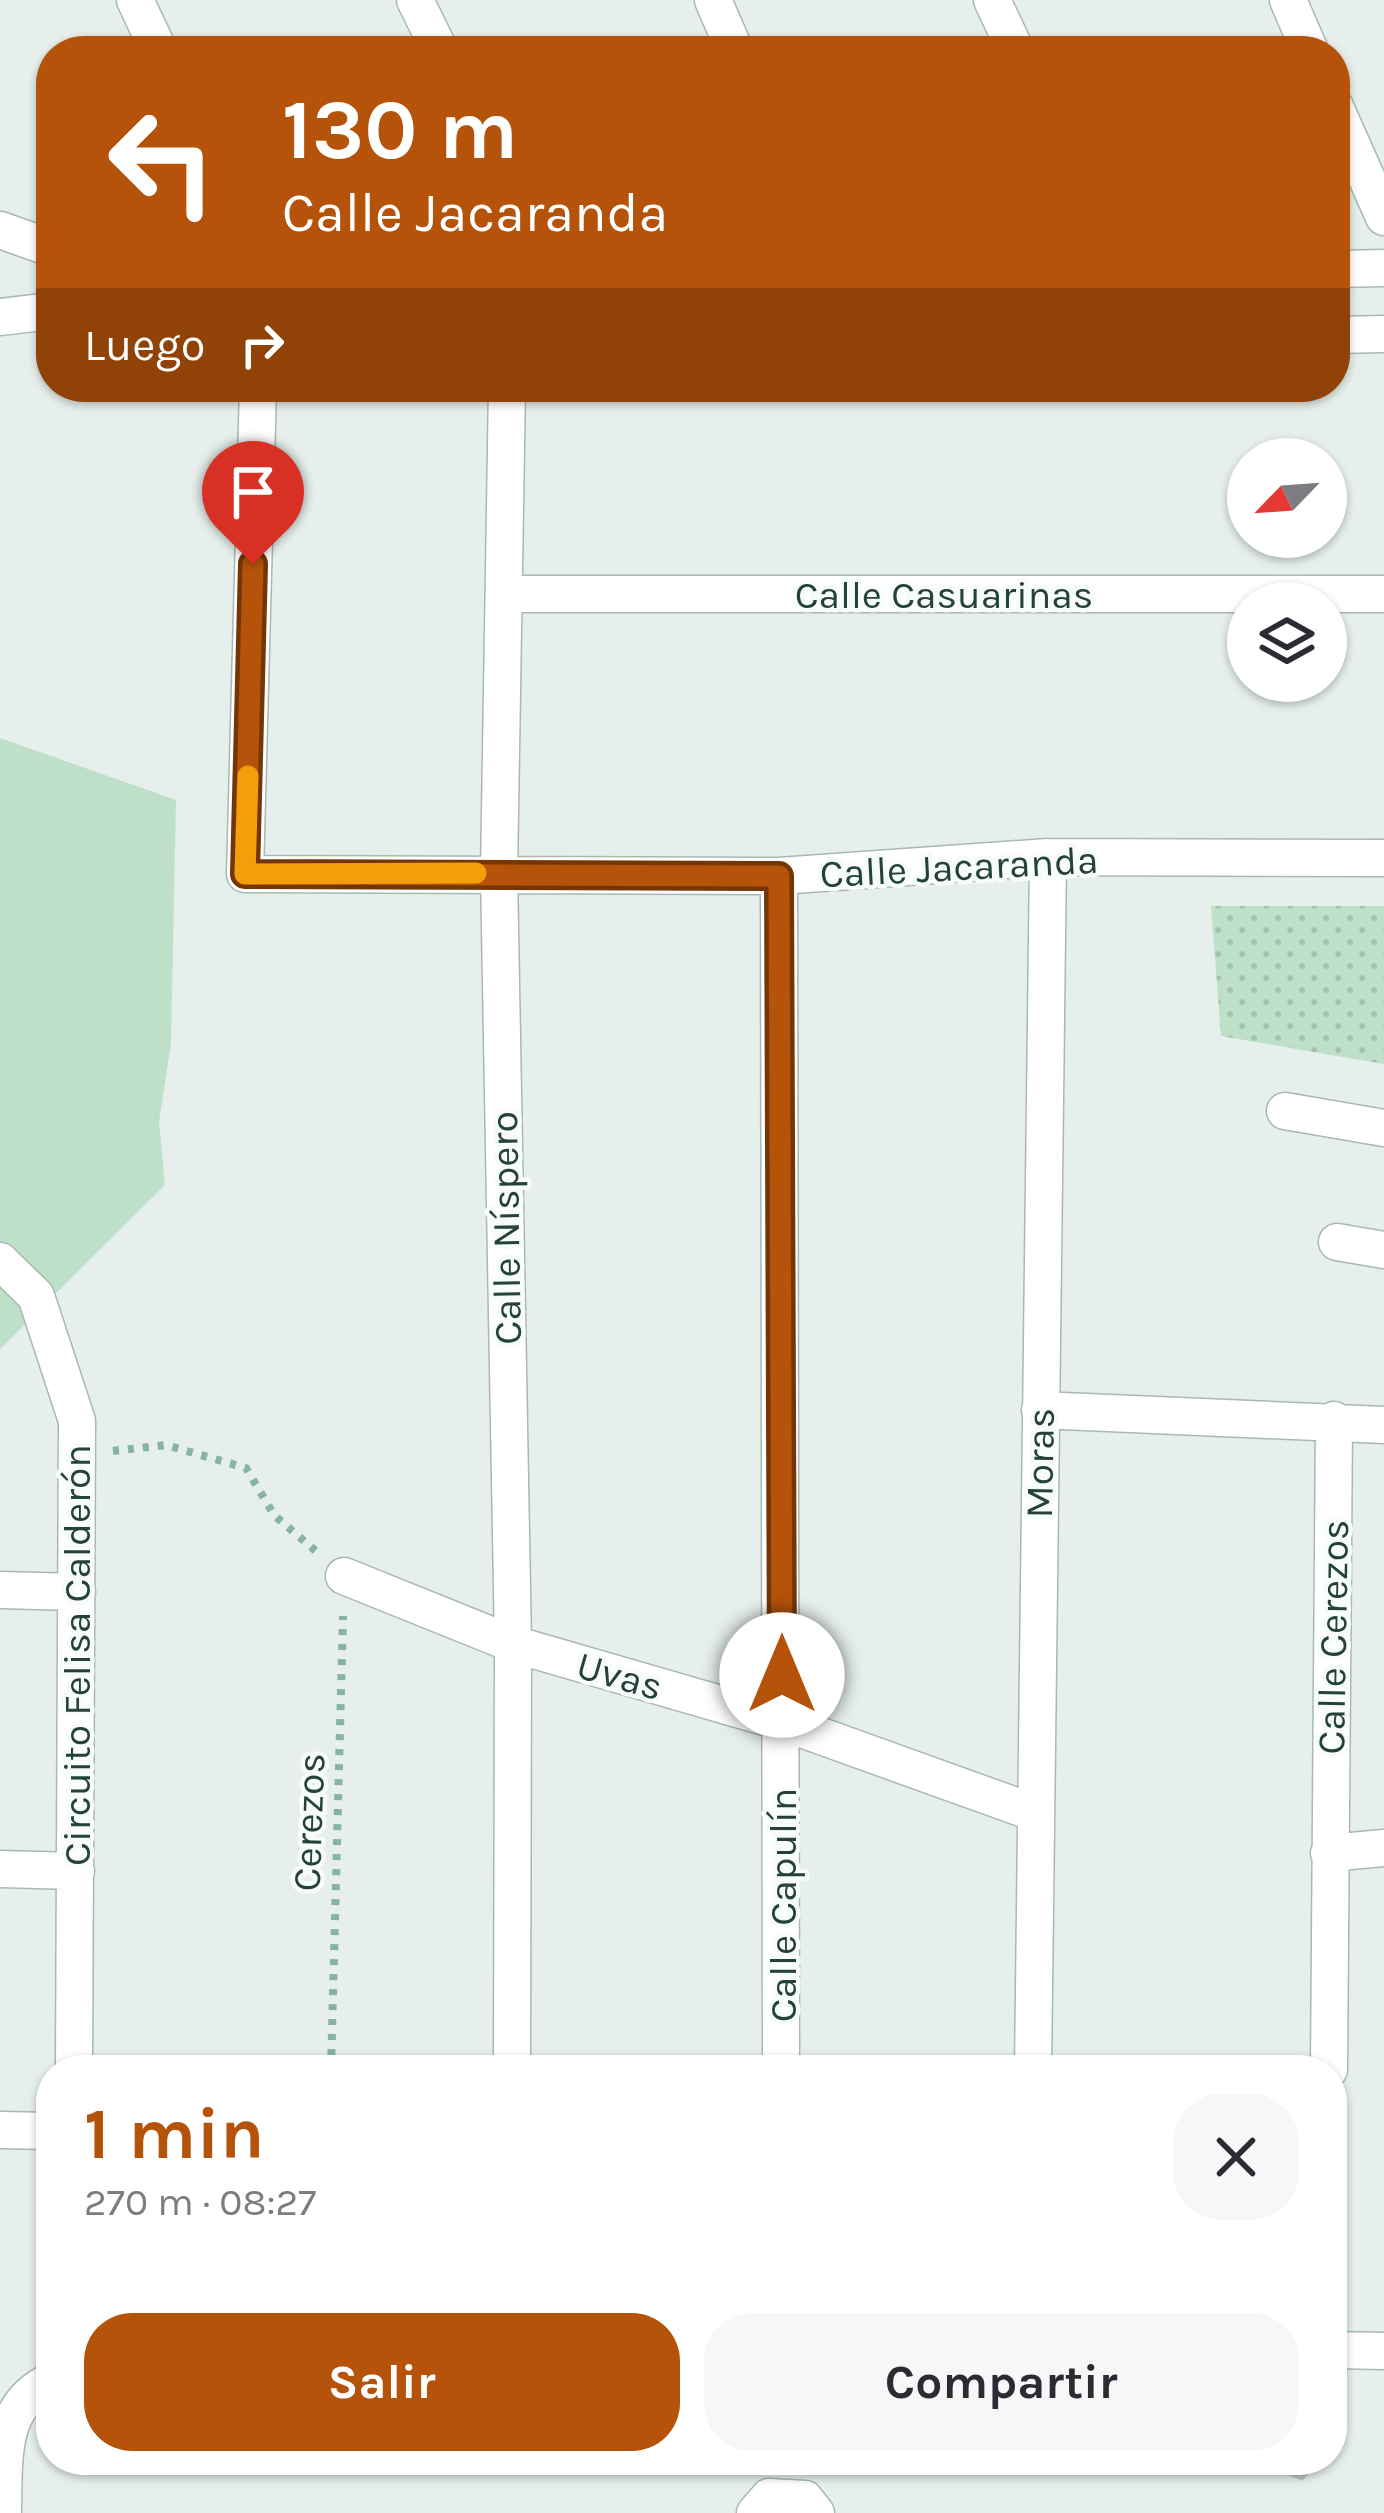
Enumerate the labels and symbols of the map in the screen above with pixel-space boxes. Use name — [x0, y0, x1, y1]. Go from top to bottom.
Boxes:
north arrow — [1227, 438, 1347, 558]
pin — [202, 441, 304, 564]
street label: Calle Casuarinas — [795, 572, 1093, 618]
street label: Calle Jacaranda — [819, 837, 1100, 897]
street label: Calle Níspero — [481, 1111, 531, 1345]
street label: Moras — [1016, 1407, 1064, 1519]
street label: Circuito Felisa Calderón — [54, 1444, 100, 1866]
street label: Calle Cerezos — [1308, 1519, 1358, 1755]
position arrow — [719, 1612, 845, 1738]
street label: Uvas — [572, 1642, 668, 1710]
street label: Cerezos — [284, 1752, 334, 1892]
street label: Calle Capulín — [760, 1788, 806, 2022]

